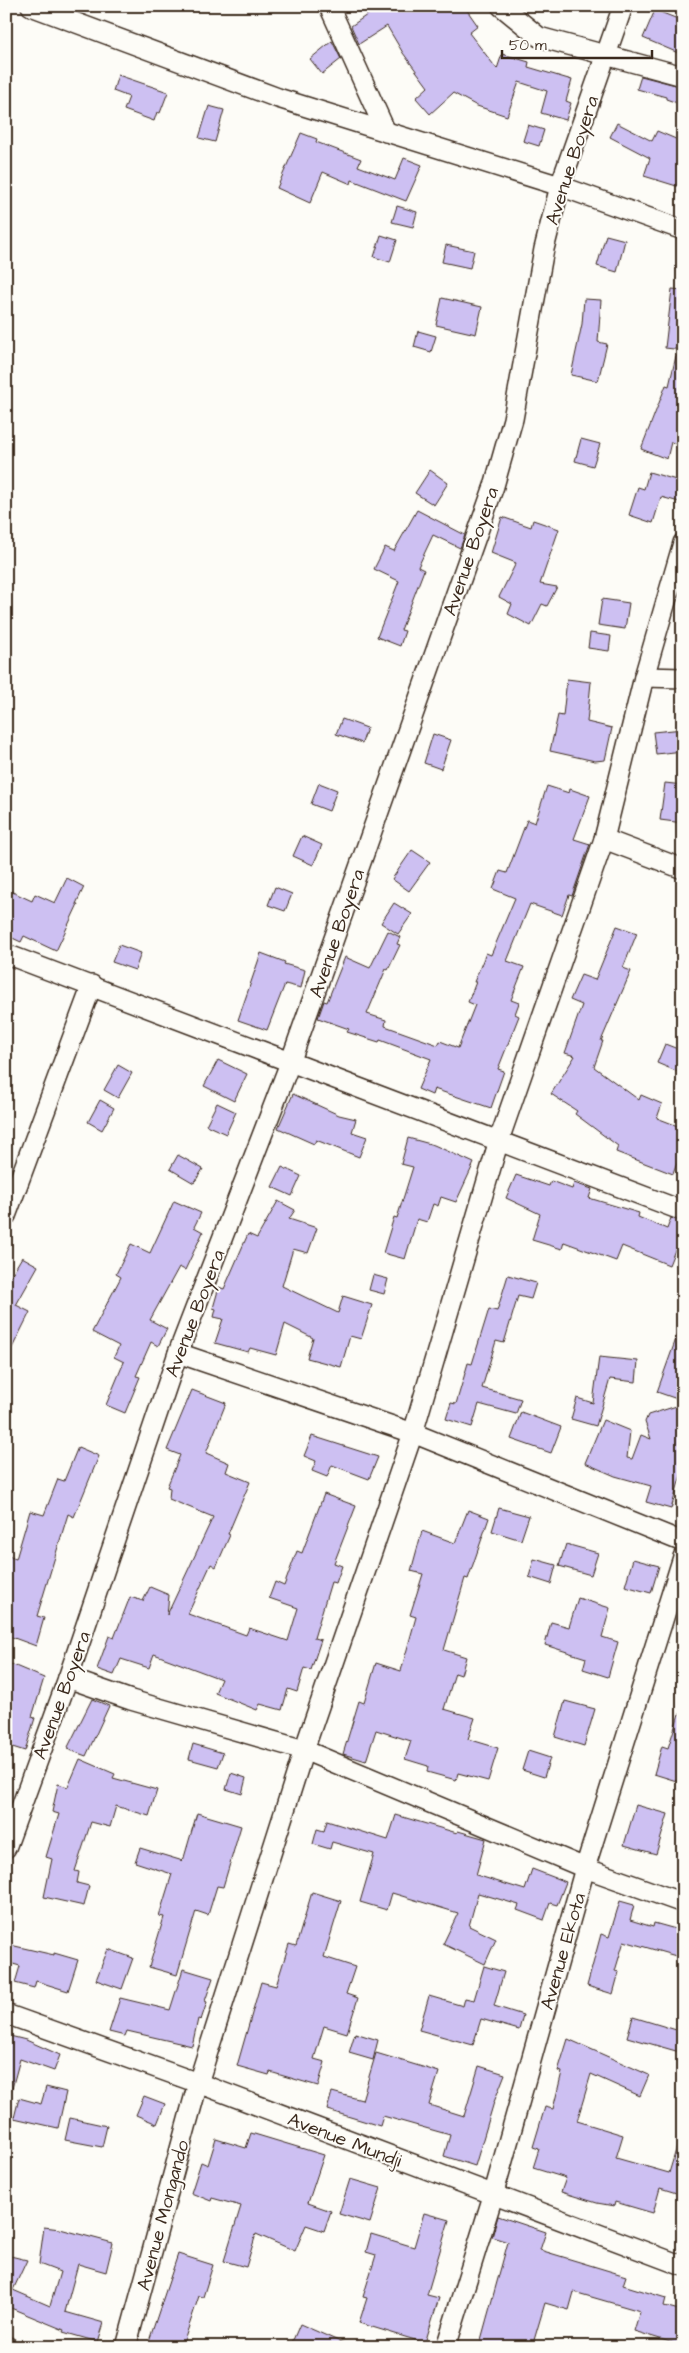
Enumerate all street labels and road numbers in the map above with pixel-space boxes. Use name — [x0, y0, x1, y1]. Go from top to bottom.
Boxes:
street label: Avenue Boyera — [539, 92, 607, 229]
street label: Avenue Boyera — [437, 483, 507, 620]
street label: Avenue Boyera — [303, 865, 373, 1002]
street label: Avenue Boyera — [159, 1246, 233, 1381]
street label: Avenue Boyera — [27, 1627, 99, 1764]
street label: Avenue Ekota — [534, 1890, 593, 2013]
street label: Avenue Mundji — [284, 2106, 406, 2175]
street label: Avenue Mongando — [130, 2137, 198, 2294]

